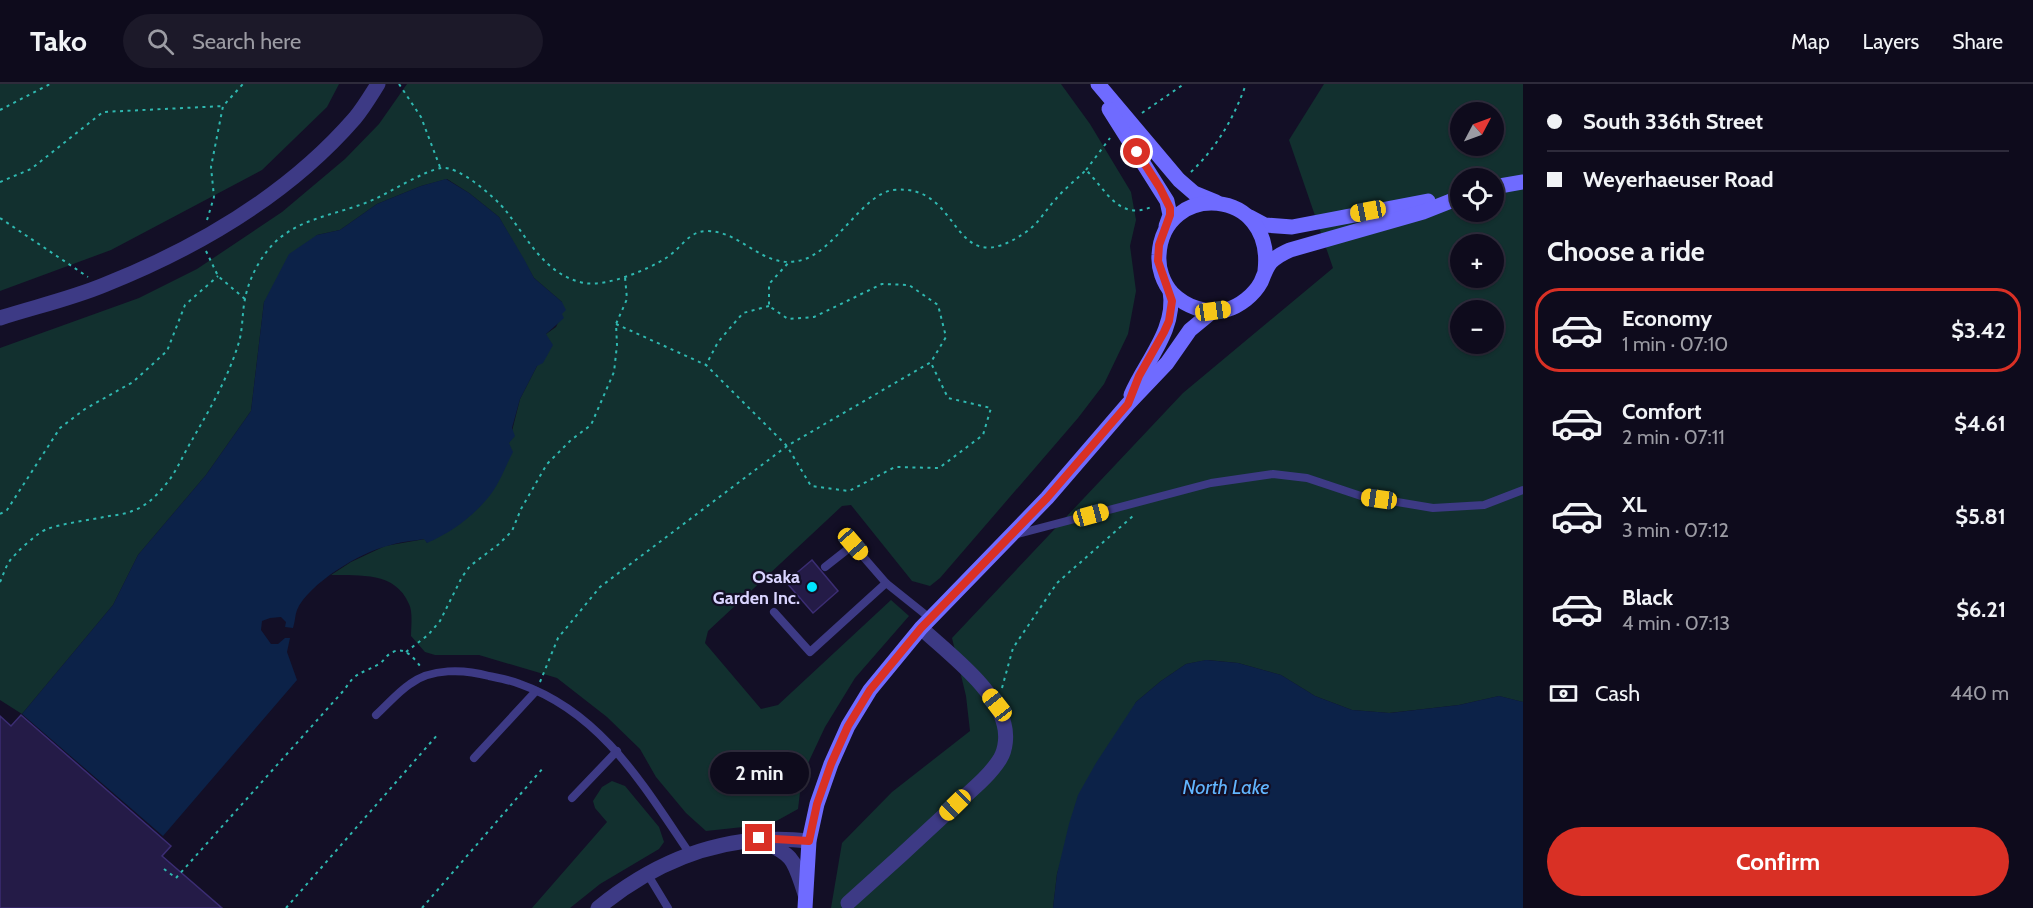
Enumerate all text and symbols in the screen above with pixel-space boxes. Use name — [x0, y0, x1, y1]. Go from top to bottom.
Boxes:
search box — [123, 14, 543, 68]
text: Tako — [30, 24, 87, 58]
icon: search — [144, 25, 177, 58]
text: Search here — [192, 28, 301, 55]
text: Map — [1791, 29, 1830, 54]
text: Layers — [1863, 29, 1919, 54]
text: Share — [1952, 29, 2003, 54]
north arrow — [1450, 102, 1504, 156]
map controls — [1450, 102, 1504, 354]
text: South 336th Street — [1583, 108, 1763, 135]
route start — [1123, 138, 1150, 165]
text: Weyerhaeuser Road — [1583, 166, 1773, 193]
button: locate — [1450, 168, 1504, 222]
car — [1349, 199, 1387, 223]
button: + — [1450, 234, 1504, 288]
text: Choose a ride — [1547, 235, 1705, 268]
car — [1194, 300, 1232, 322]
button: − — [1450, 300, 1504, 354]
icon: car — [1550, 303, 1604, 357]
text: Economy — [1622, 305, 1712, 332]
text: $3.42 — [1951, 317, 2006, 344]
text: 1 min · 07:10 — [1622, 332, 1728, 356]
icon: car — [1550, 396, 1604, 450]
text: Comfort — [1622, 398, 1701, 425]
text: $4.61 — [1954, 410, 2006, 437]
text: 2 min · 07:11 — [1622, 425, 1725, 449]
car — [1360, 488, 1398, 510]
icon: car — [1550, 489, 1604, 543]
text: XL — [1622, 491, 1647, 518]
car — [1071, 502, 1111, 528]
text: $5.81 — [1955, 503, 2006, 530]
text: 3 min · 07:12 — [1622, 518, 1729, 542]
car — [834, 525, 872, 563]
place label: Osaka Garden Inc. — [713, 566, 800, 609]
marker: Osaka Garden Inc. — [805, 580, 819, 594]
icon: car — [1550, 582, 1604, 636]
text: Black — [1622, 584, 1673, 611]
text: $6.21 — [1956, 596, 2006, 623]
text: 4 min · 07:13 — [1622, 611, 1730, 635]
icon: cash — [1547, 677, 1580, 710]
text: Cash — [1595, 680, 1640, 707]
text: 440 m — [1950, 681, 2009, 705]
car — [979, 685, 1015, 725]
callout: 2 min — [710, 751, 808, 793]
text: 2 min — [735, 761, 784, 785]
water label: North Lake — [1182, 775, 1270, 799]
car — [936, 786, 974, 824]
route end — [745, 824, 772, 851]
button: Confirm — [1547, 827, 2009, 896]

